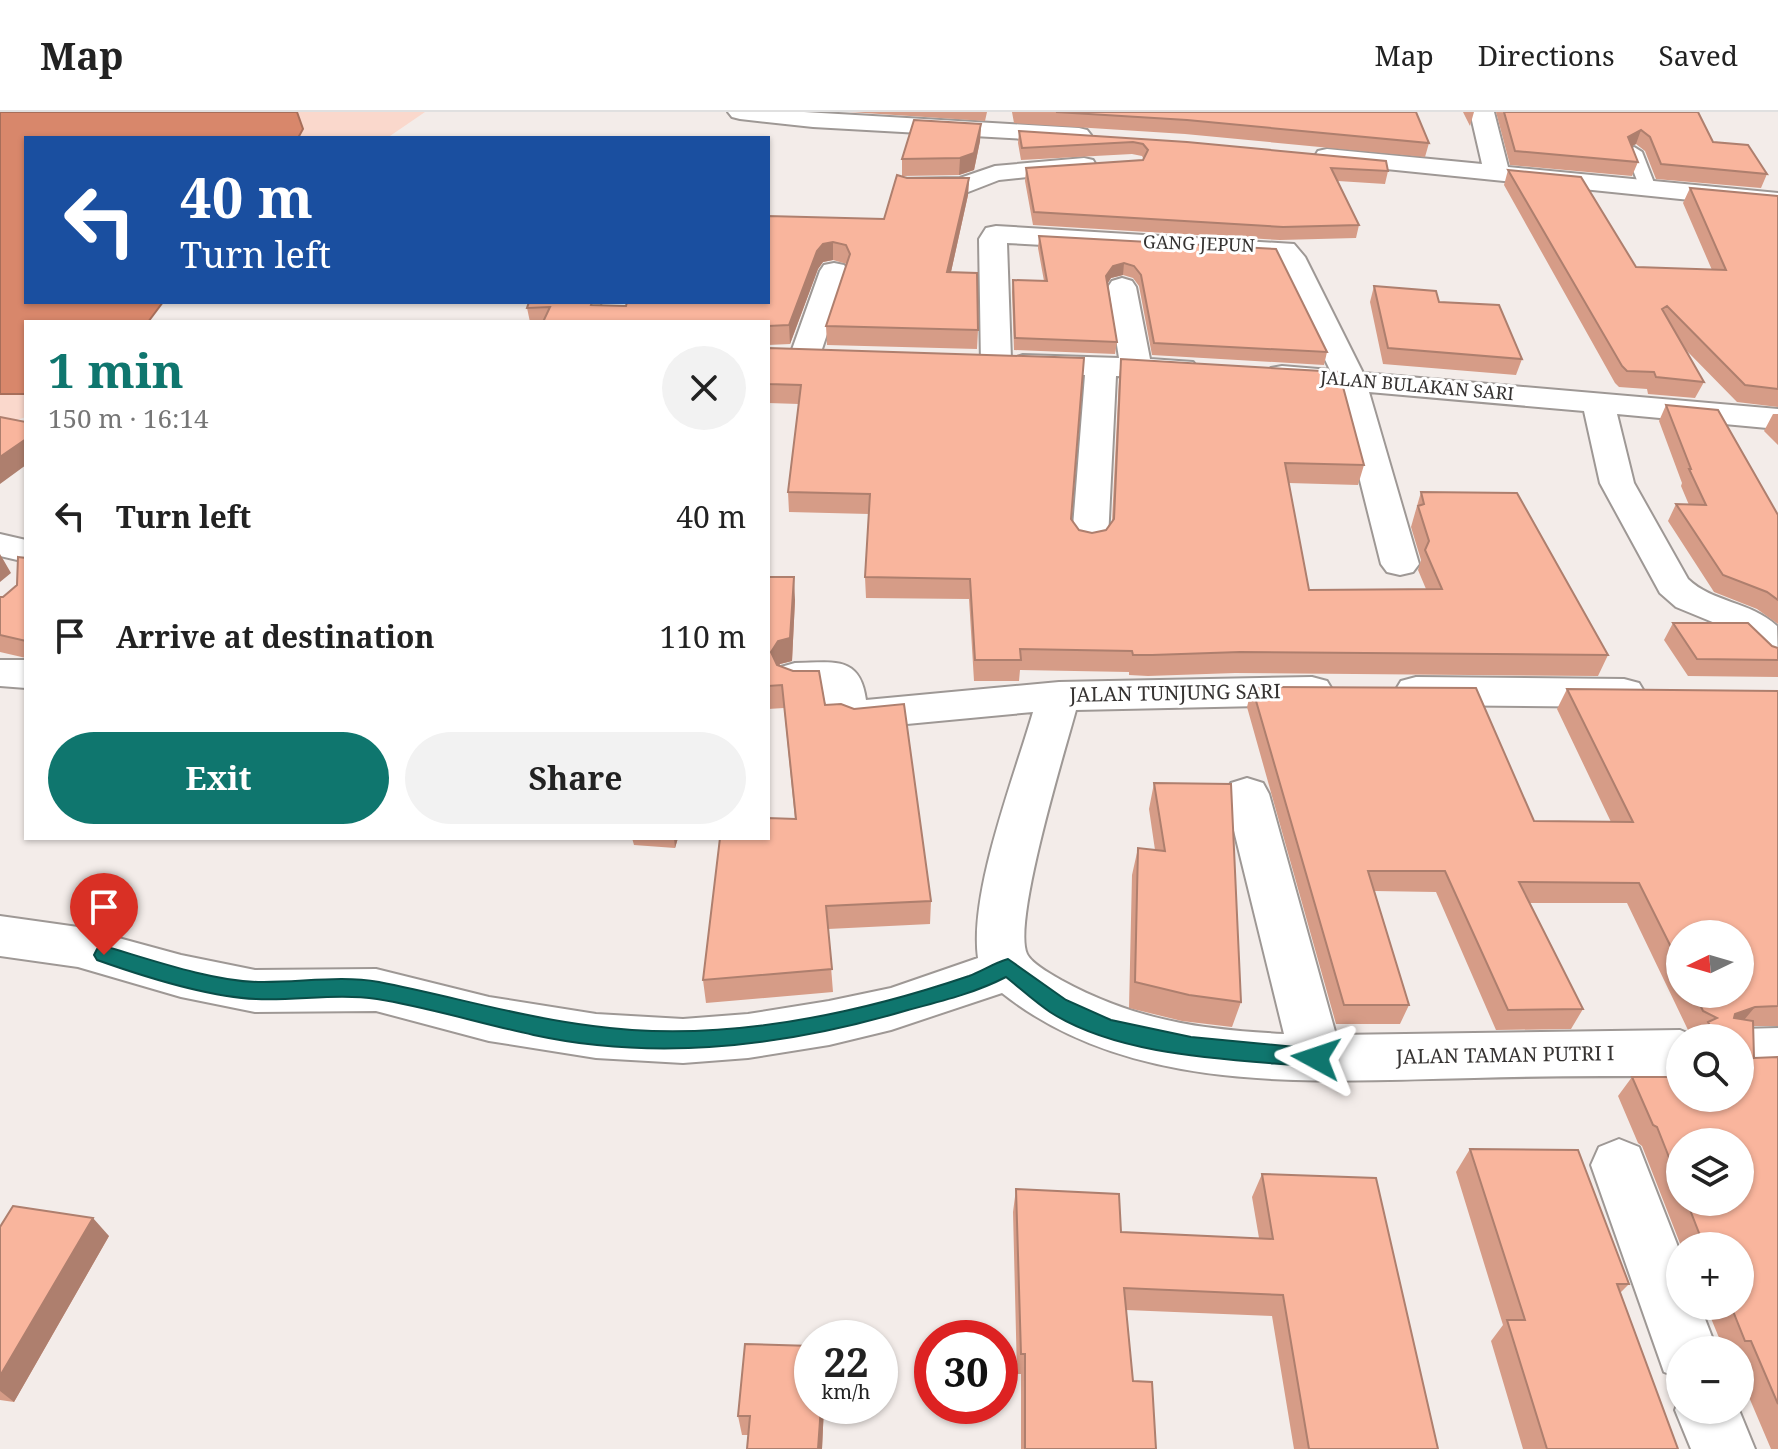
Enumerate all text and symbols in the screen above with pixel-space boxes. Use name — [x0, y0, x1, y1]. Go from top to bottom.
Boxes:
text: Map — [40, 29, 124, 81]
text: Map — [1374, 36, 1434, 74]
text: Directions — [1478, 36, 1615, 74]
text: Saved — [1659, 36, 1738, 74]
text: 40 m — [180, 158, 313, 234]
icon: left — [48, 168, 152, 272]
street label: GANG JEPUN — [1143, 229, 1256, 257]
text: Turn left — [180, 230, 331, 279]
text: 1 min — [48, 337, 184, 402]
button: close — [662, 346, 746, 430]
street label: JALAN BULAKAN SARI — [1318, 364, 1515, 405]
text: 150 m · 16:14 — [48, 400, 209, 436]
icon: left — [48, 494, 92, 538]
text: Turn left — [116, 496, 251, 537]
text: 40 m — [676, 496, 746, 537]
icon: arrive — [48, 614, 92, 658]
text: Arrive at destination — [116, 616, 435, 657]
text: 110 m — [660, 616, 746, 657]
street label: JALAN TUNJUNG SARI — [1068, 677, 1281, 708]
button: Exit — [48, 732, 389, 824]
button: Share — [405, 732, 746, 824]
pin — [70, 873, 138, 955]
icon: arrive — [82, 885, 126, 929]
north arrow — [1666, 920, 1754, 1008]
map controls — [1666, 920, 1754, 1424]
position arrow — [1274, 1016, 1358, 1100]
button: search — [1666, 1024, 1754, 1112]
street label: JALAN TAMAN PUTRI I — [1395, 1039, 1614, 1070]
button: layers — [1666, 1128, 1754, 1216]
button: + — [1666, 1232, 1754, 1320]
speed limit sign: 30 — [914, 1320, 1018, 1424]
text: 22 — [823, 1334, 869, 1389]
button: − — [1666, 1336, 1754, 1424]
text: km/h — [821, 1378, 871, 1405]

